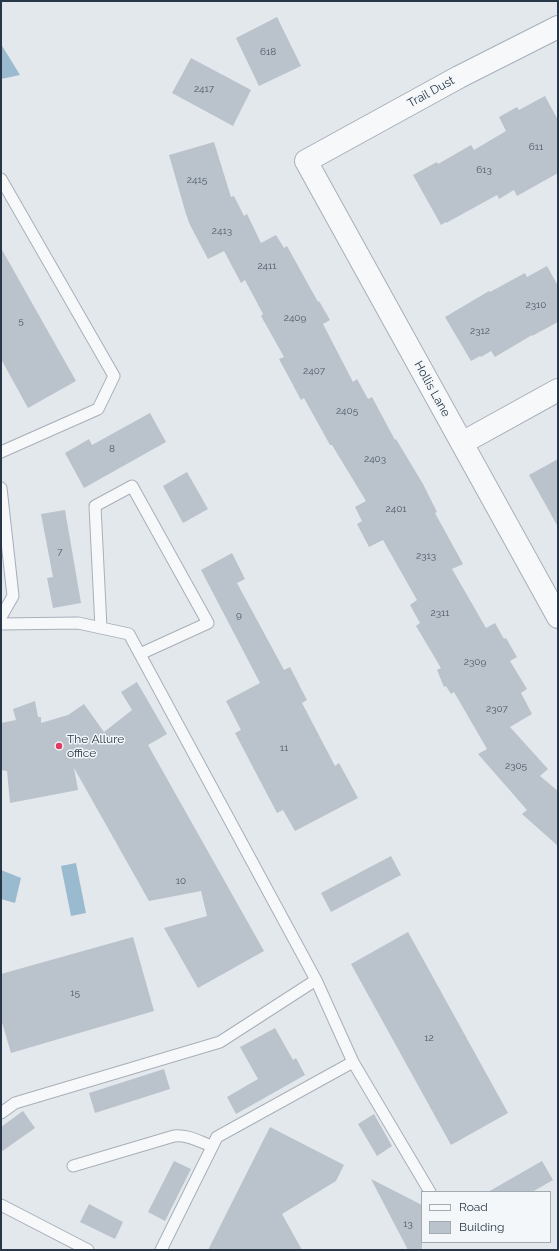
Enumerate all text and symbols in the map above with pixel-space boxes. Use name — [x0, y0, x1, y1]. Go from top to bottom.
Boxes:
house number: 618 — [260, 46, 276, 58]
street label: Trail Dust — [405, 73, 457, 111]
house number: 2417 — [194, 83, 214, 95]
house number: 611 — [529, 141, 543, 153]
house number: 613 — [476, 164, 492, 176]
house number: 2415 — [187, 174, 207, 186]
house number: 2413 — [212, 225, 232, 237]
house number: 2411 — [257, 260, 277, 272]
house number: 2310 — [526, 299, 546, 311]
house number: 2409 — [284, 312, 306, 324]
house number: 5 — [18, 315, 24, 327]
house number: 2312 — [470, 325, 490, 337]
street label: Hollis Lane — [411, 359, 453, 419]
house number: 2407 — [303, 365, 325, 377]
house number: 2405 — [336, 405, 358, 417]
house number: 8 — [109, 443, 115, 455]
house number: 2403 — [364, 453, 386, 465]
house number: 2401 — [385, 503, 407, 515]
house number: 7 — [57, 546, 63, 558]
house number: 2313 — [416, 550, 436, 562]
house number: 2311 — [430, 607, 450, 619]
house number: 9 — [236, 609, 242, 621]
house number: 2309 — [464, 656, 486, 668]
house number: 2307 — [486, 703, 508, 715]
place label: The Allure office — [67, 732, 124, 760]
marker: The Allure office — [54, 741, 64, 751]
house number: 11 — [280, 742, 288, 754]
house number: 2305 — [505, 760, 527, 772]
house number: 10 — [176, 875, 186, 887]
house number: 15 — [70, 987, 80, 999]
house number: 12 — [424, 1032, 434, 1044]
legend — [421, 1191, 551, 1243]
text: Road — [459, 1200, 488, 1214]
house number: 13 — [403, 1218, 413, 1230]
text: Building — [459, 1220, 505, 1234]

